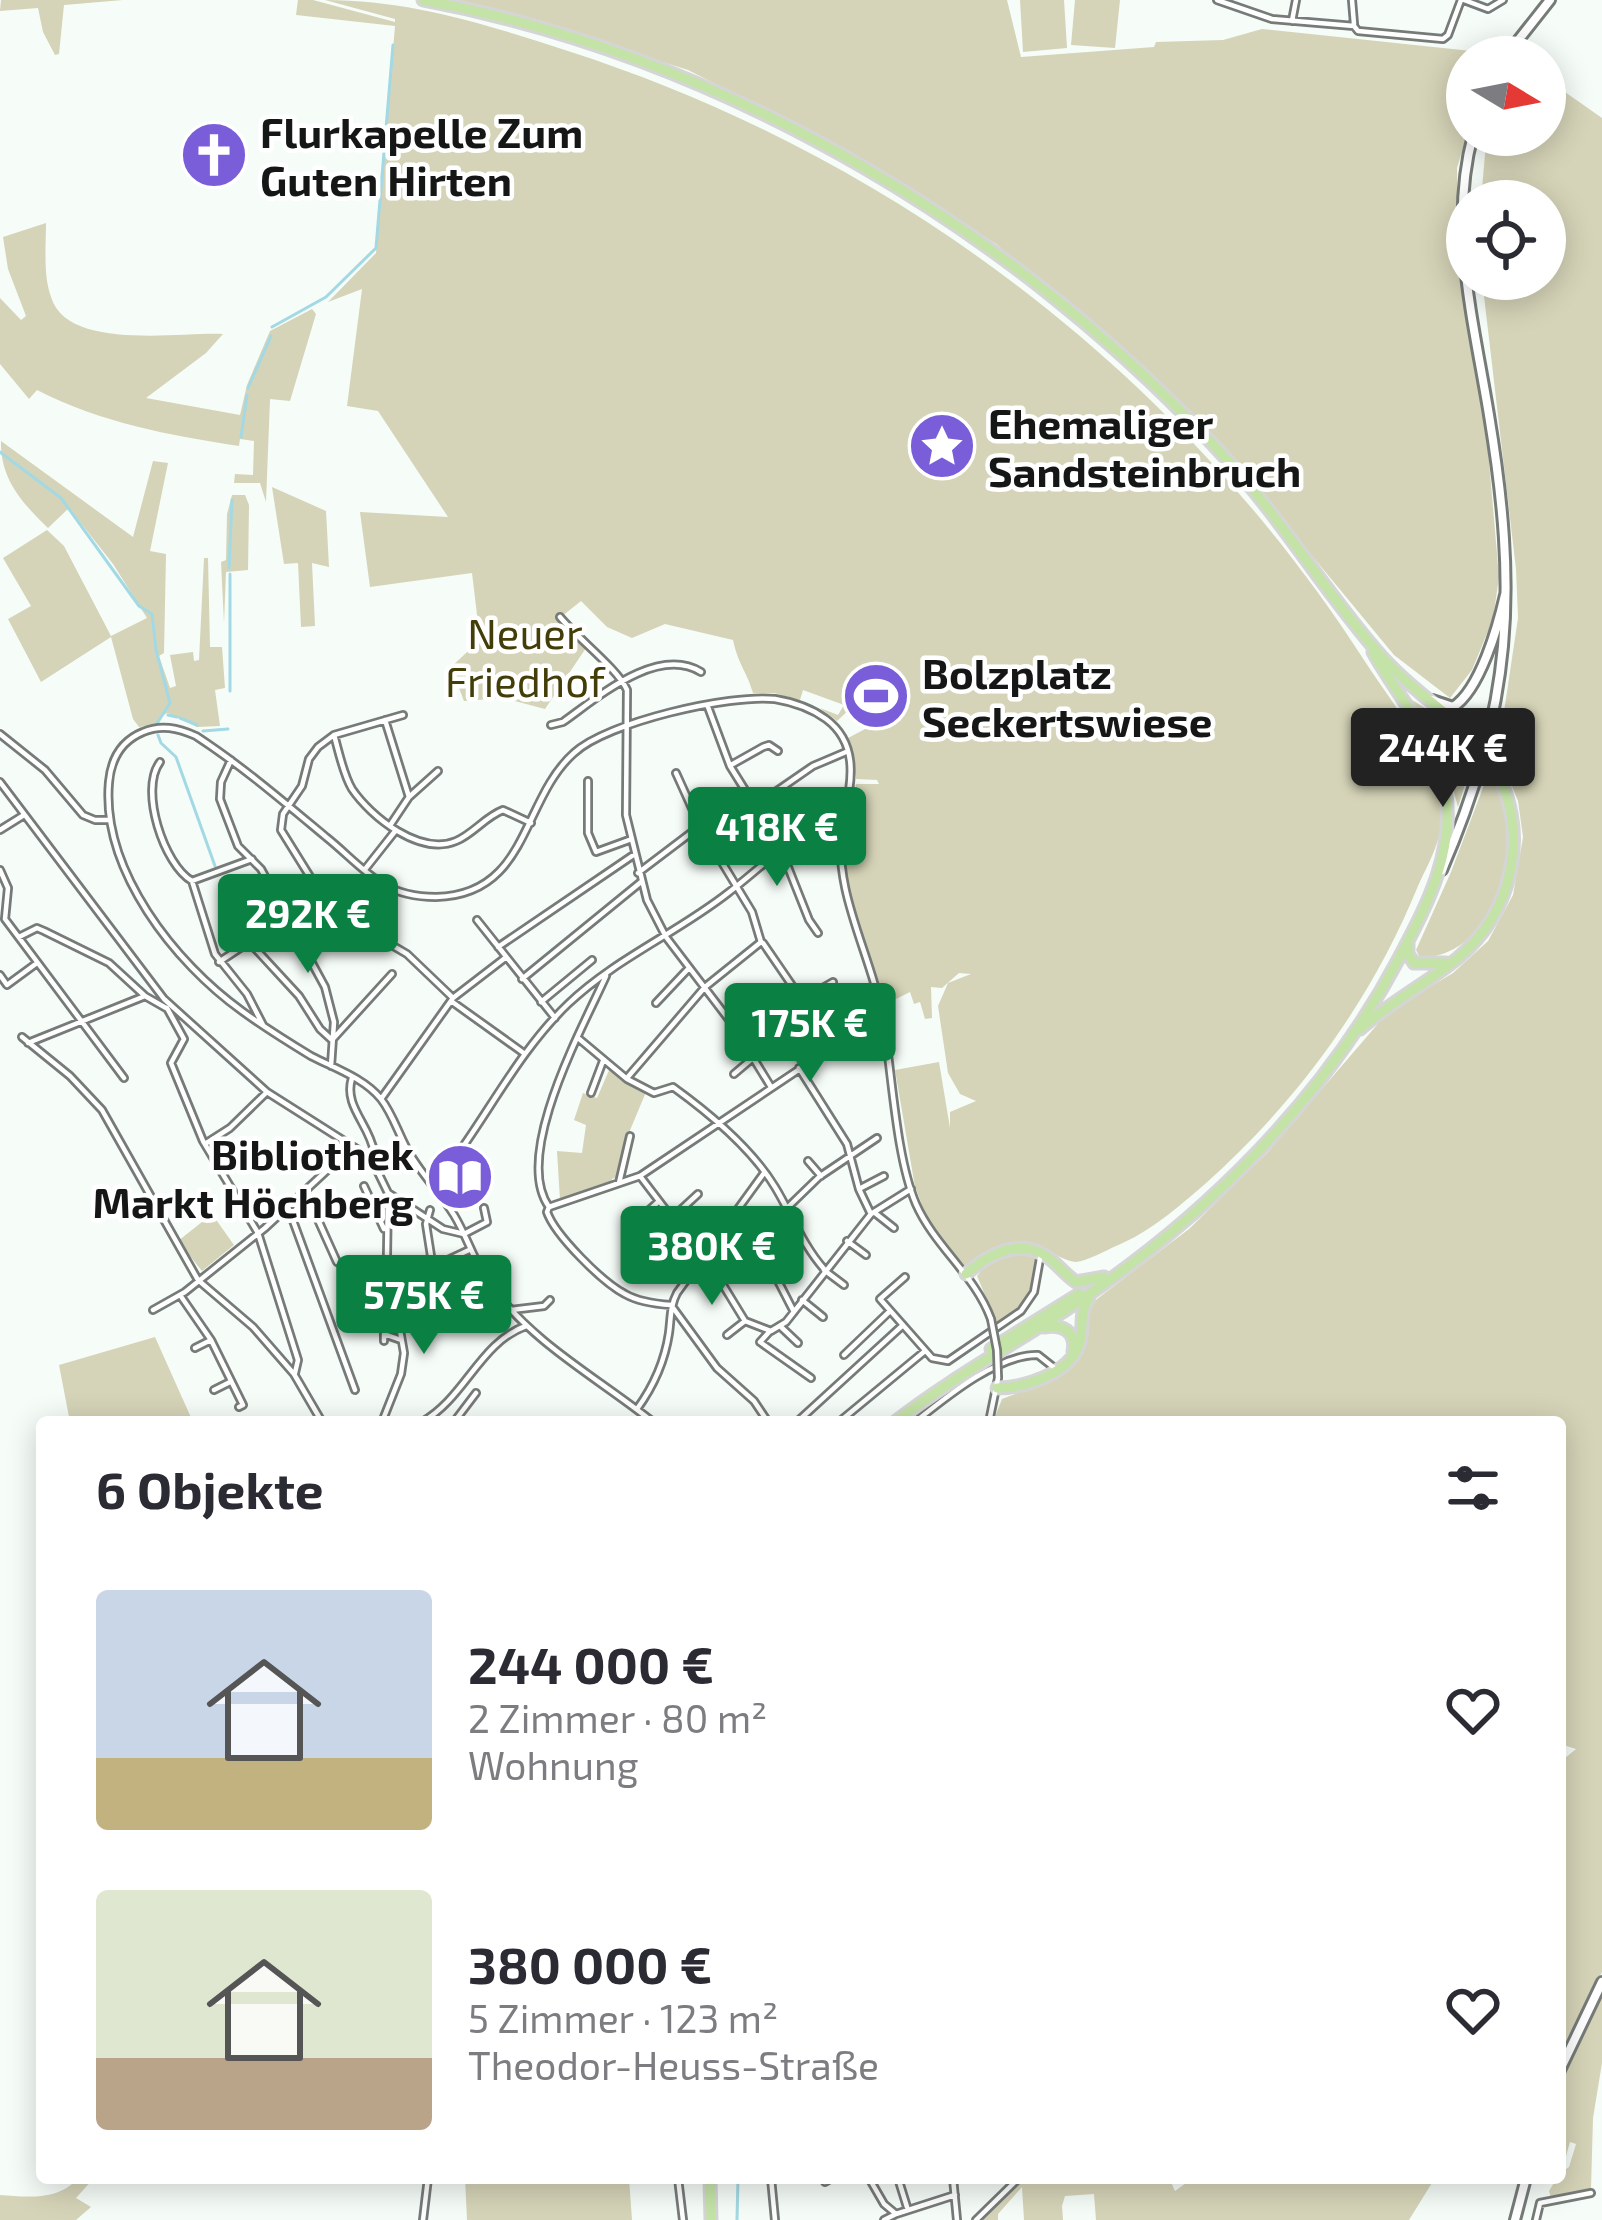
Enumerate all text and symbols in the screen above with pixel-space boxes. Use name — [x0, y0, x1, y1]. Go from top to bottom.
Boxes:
north arrow — [1446, 36, 1566, 156]
map controls — [1446, 36, 1566, 300]
place label: Flurkapelle Zum Guten Hirten — [260, 106, 583, 204]
church icon: Flurkapelle Zum Guten Hirten — [179, 120, 249, 190]
button: locate — [1446, 180, 1566, 300]
place label: Ehemaliger Sandsteinbruch — [988, 397, 1301, 495]
place icon: Ehemaliger Sandsteinbruch — [907, 411, 977, 481]
park label: Neuer Friedhof — [445, 607, 606, 705]
place label: Bolzplatz Seckertswiese — [922, 647, 1213, 745]
sports icon: Bolzplatz Seckertswiese — [841, 661, 911, 731]
pin: 244K € — [1345, 708, 1541, 810]
text: 244K € — [1378, 723, 1508, 770]
pin: 418K € — [679, 787, 875, 889]
text: 418K € — [715, 802, 839, 849]
pin: 292K € — [210, 874, 406, 976]
text: 292K € — [245, 889, 371, 936]
pin: 175K € — [712, 983, 908, 1085]
text: 175K € — [752, 998, 868, 1045]
place label: Bibliothek Markt Höchberg — [93, 1128, 415, 1226]
library icon: Bibliothek Markt Höchberg — [425, 1142, 495, 1212]
pin: 380K € — [614, 1206, 810, 1308]
text: 380K € — [648, 1221, 776, 1268]
pin: 575K € — [326, 1255, 522, 1357]
text: 575K € — [363, 1270, 485, 1317]
icon: filters — [1440, 1455, 1506, 1521]
text: 6 Objekte — [96, 1458, 324, 1519]
text: 244 000 € — [468, 1633, 714, 1694]
icon: home — [192, 1638, 336, 1782]
icon: heart — [1440, 1677, 1506, 1743]
text: 2 Zimmer · 80 m² — [468, 1694, 767, 1741]
text: Wohnung — [468, 1741, 638, 1788]
text: 380 000 € — [468, 1933, 712, 1994]
icon: home — [192, 1938, 336, 2082]
icon: heart — [1440, 1977, 1506, 2043]
text: 5 Zimmer · 123 m² — [468, 1994, 778, 2041]
text: Theodor-Heuss-Straße — [468, 2041, 879, 2088]

